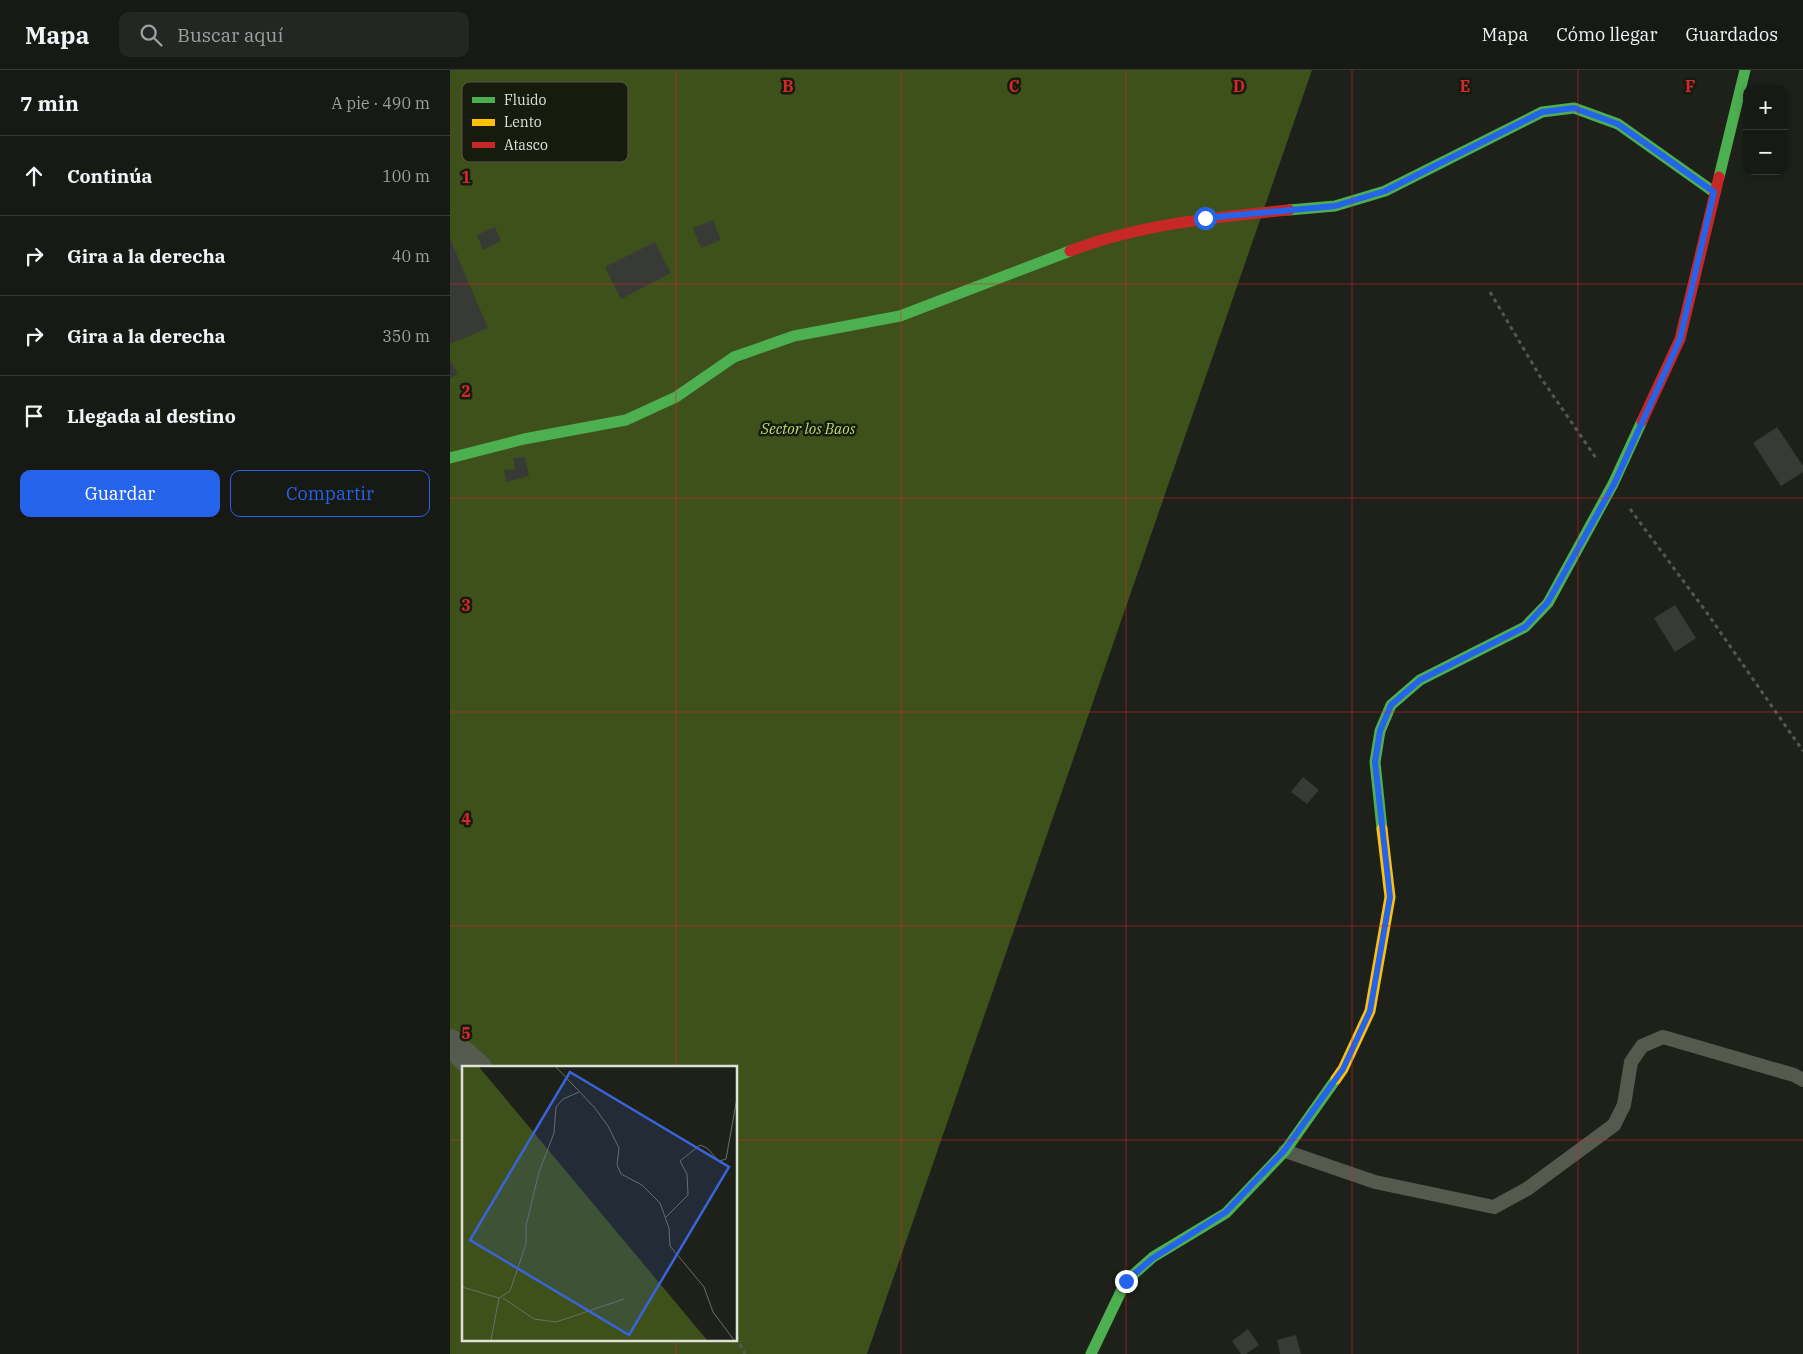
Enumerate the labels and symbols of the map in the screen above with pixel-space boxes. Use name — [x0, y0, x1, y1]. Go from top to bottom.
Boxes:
text: B — [782, 76, 794, 96]
text: C — [1009, 76, 1019, 96]
text: D — [1233, 76, 1245, 96]
text: E — [1460, 76, 1470, 96]
text: F — [1685, 76, 1695, 96]
legend — [462, 82, 628, 162]
text: Fluido — [504, 91, 547, 109]
text: Lento — [504, 113, 542, 131]
text: Atasco — [504, 136, 548, 154]
text: 1 — [461, 167, 471, 187]
route start — [1194, 207, 1217, 230]
text: 2 — [461, 381, 471, 401]
park label: Sector los Baos — [760, 419, 856, 438]
text: 3 — [461, 595, 471, 615]
text: 4 — [461, 809, 471, 829]
text: 5 — [461, 1023, 471, 1043]
inset map — [462, 1066, 738, 1342]
route end — [1115, 1270, 1138, 1293]

